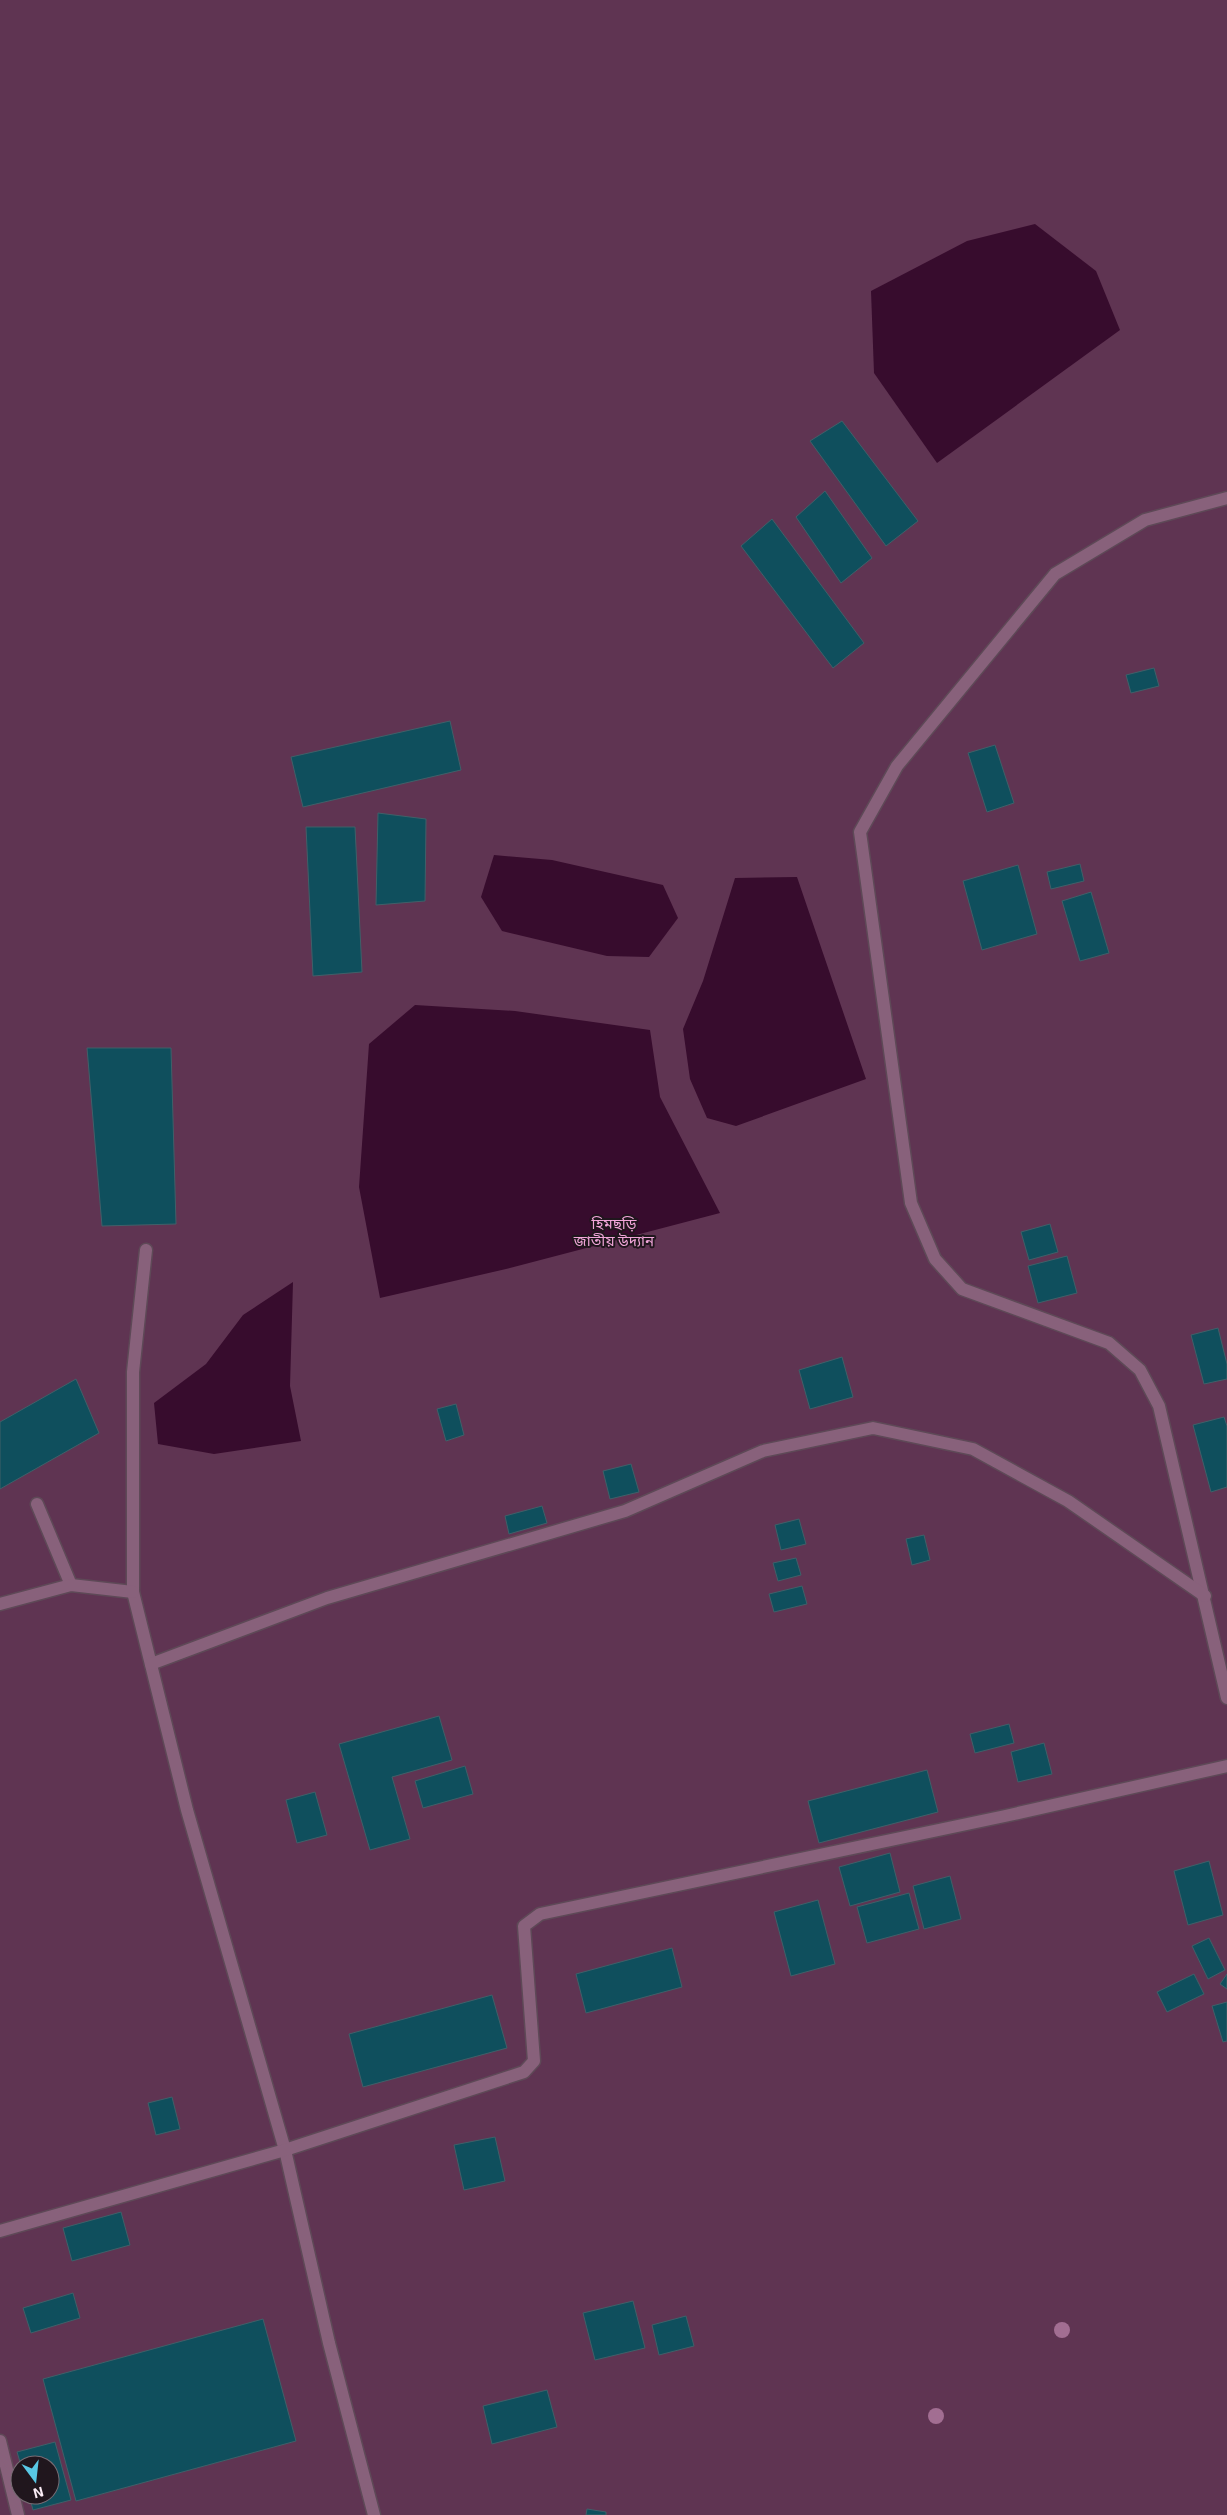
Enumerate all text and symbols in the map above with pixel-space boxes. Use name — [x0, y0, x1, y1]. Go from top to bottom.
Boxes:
park label: হিমছড়ি জাতীয় উদ্যান — [573, 1214, 655, 1249]
north arrow — [10, 2455, 60, 2505]
text: N — [31, 2484, 46, 2503]

